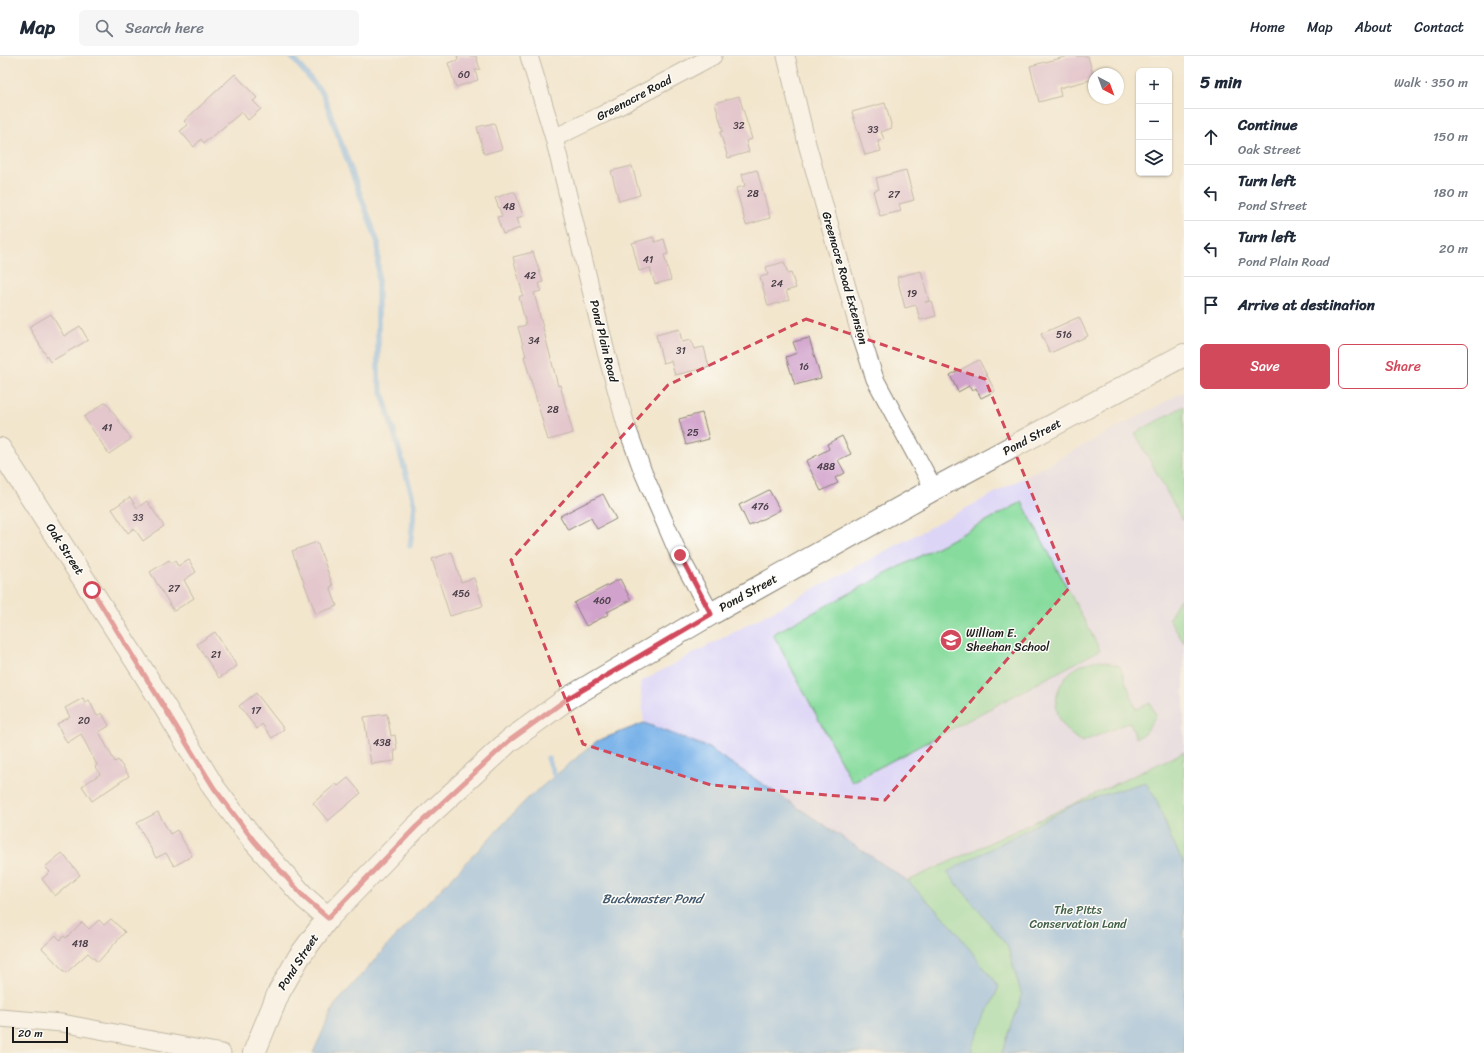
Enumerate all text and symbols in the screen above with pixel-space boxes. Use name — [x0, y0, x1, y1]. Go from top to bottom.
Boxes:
search box — [79, 10, 359, 46]
text: Map — [20, 11, 55, 44]
text: Search here — [125, 15, 204, 41]
text: Home — [1250, 15, 1285, 40]
text: Map — [1307, 15, 1333, 40]
text: About — [1355, 15, 1392, 40]
text: Contact — [1414, 15, 1464, 40]
icon: search — [93, 17, 115, 39]
house number: 60 — [458, 66, 470, 84]
text: 5 min — [1200, 67, 1242, 97]
street label: Greenacre Road — [592, 68, 676, 127]
north arrow — [1088, 68, 1124, 104]
map controls — [1136, 68, 1172, 176]
button: + — [1136, 68, 1172, 104]
text: Walk · 350 m — [1394, 71, 1468, 94]
button: − — [1136, 104, 1172, 140]
text: Continue — [1238, 112, 1298, 138]
house number: 32 — [733, 117, 745, 135]
house number: 33 — [868, 121, 879, 139]
text: 150 m — [1433, 125, 1468, 148]
icon: ahead — [1200, 126, 1222, 148]
text: Oak Street — [1238, 138, 1301, 161]
button: layers — [1136, 140, 1172, 176]
text: Turn left — [1238, 168, 1296, 194]
text: 180 m — [1433, 181, 1468, 204]
icon: left — [1200, 182, 1222, 204]
house number: 28 — [747, 185, 759, 203]
house number: 27 — [888, 186, 901, 204]
text: Pond Street — [1238, 194, 1308, 217]
house number: 48 — [503, 198, 515, 216]
street label: Greenacre Road Extension — [815, 209, 875, 348]
text: Turn left — [1238, 224, 1296, 250]
text: 20 m — [1439, 237, 1468, 260]
icon: left — [1200, 238, 1222, 260]
text: Pond Plain Road — [1238, 250, 1329, 273]
house number: 41 — [643, 251, 653, 269]
house number: 42 — [524, 267, 536, 285]
house number: 24 — [771, 275, 783, 293]
house number: 19 — [907, 285, 917, 303]
text: Arrive at destination — [1238, 292, 1375, 318]
icon: arrive — [1200, 294, 1222, 316]
street label: Pond Plain Road — [583, 297, 625, 385]
house number: 516 — [1056, 326, 1072, 344]
house number: 34 — [528, 332, 540, 350]
house number: 31 — [676, 342, 686, 360]
button: Save — [1200, 344, 1330, 389]
button: Share — [1338, 344, 1468, 389]
house number: 16 — [799, 358, 809, 376]
house number: 28 — [547, 401, 559, 419]
street label: Pond Street — [999, 412, 1065, 462]
house number: 41 — [102, 419, 112, 437]
house number: 25 — [687, 424, 699, 442]
house number: 488 — [817, 458, 835, 476]
house number: 476 — [751, 498, 769, 516]
house number: 33 — [133, 509, 144, 527]
street label: Oak Street — [40, 519, 90, 579]
route end — [671, 546, 689, 564]
street label: Pond Street — [715, 568, 781, 618]
house number: 27 — [168, 580, 181, 598]
route start — [83, 581, 101, 599]
house number: 456 — [452, 585, 470, 603]
house number: 460 — [593, 592, 611, 610]
place label: William E. Sheehan School — [966, 622, 1050, 658]
school or university icon: William E. Sheehan School — [938, 627, 964, 653]
house number: 21 — [211, 646, 221, 664]
house number: 17 — [251, 702, 262, 720]
house number: 20 — [78, 712, 90, 730]
house number: 438 — [373, 734, 391, 752]
water label: Buckmaster Pond — [602, 887, 705, 910]
park label: The Pitts Conservation Land — [1030, 899, 1127, 935]
street label: Pond Street — [271, 929, 325, 995]
house number: 418 — [72, 935, 88, 953]
text: 20 m — [18, 1024, 43, 1043]
scale bar — [12, 1025, 68, 1044]

